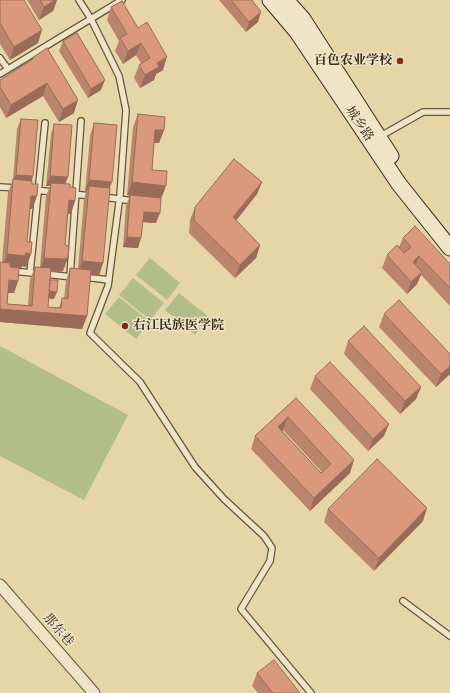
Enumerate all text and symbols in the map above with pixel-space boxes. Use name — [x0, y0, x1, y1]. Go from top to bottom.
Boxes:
place label: 百色农业学校 — [314, 53, 392, 69]
marker: 百色农业学校 — [395, 56, 405, 66]
street label: 城乡路 — [342, 103, 376, 145]
place label: 右江民族医学院 — [133, 318, 224, 334]
marker: 右江民族医学院 — [120, 321, 130, 331]
street label: 那东巷 — [39, 610, 77, 650]

